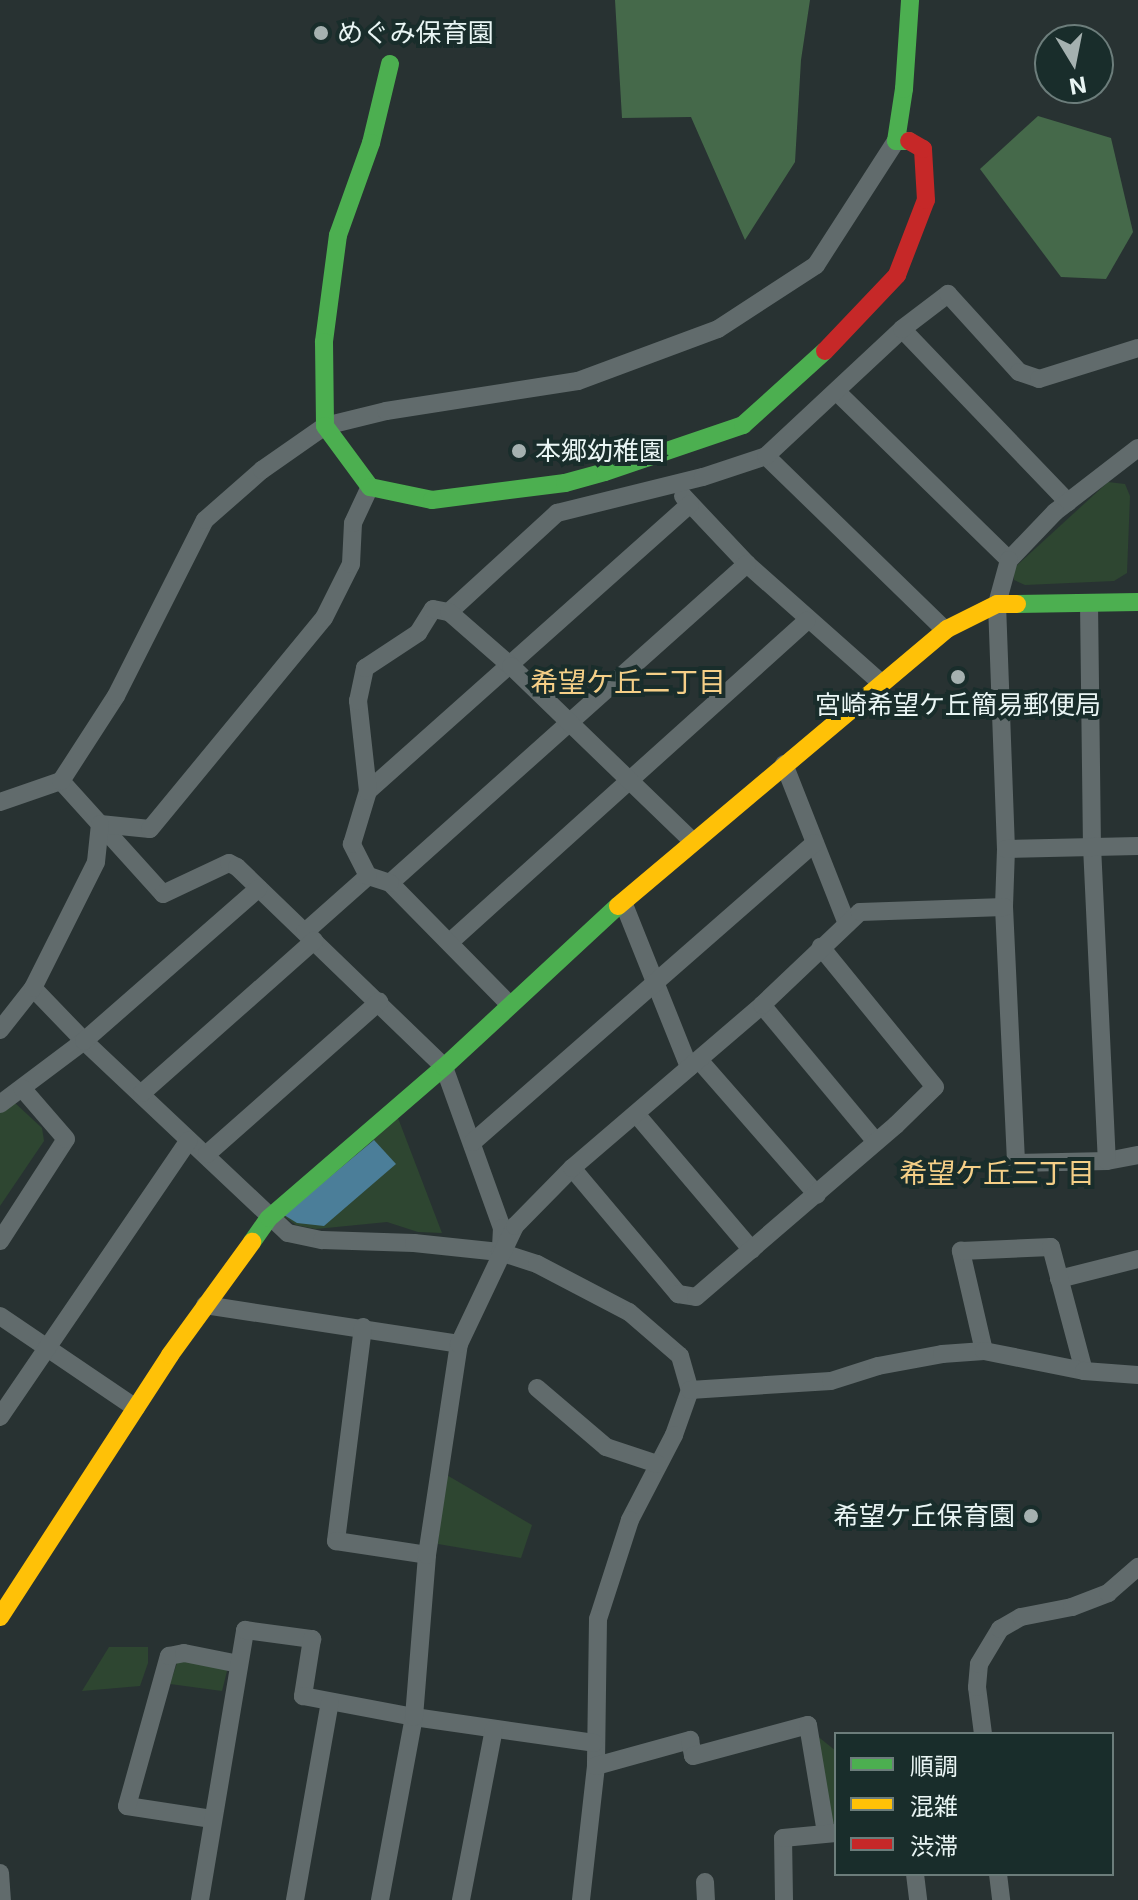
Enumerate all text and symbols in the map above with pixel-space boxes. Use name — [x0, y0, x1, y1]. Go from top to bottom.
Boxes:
place label: めぐみ保育園 — [337, 17, 493, 49]
marker: めぐみ保育園 — [312, 24, 330, 42]
north arrow — [1034, 24, 1114, 104]
text: N — [1067, 71, 1088, 100]
place label: 本郷幼稚園 — [535, 435, 665, 467]
marker: 本郷幼稚園 — [510, 442, 528, 460]
district label: 希望ケ丘二丁目 — [530, 665, 726, 699]
marker: 宮崎希望ケ丘簡易郵便局 — [949, 668, 967, 686]
place label: 宮崎希望ケ丘簡易郵便局 — [815, 689, 1101, 721]
district label: 希望ケ丘三丁目 — [899, 1156, 1095, 1190]
place label: 希望ケ丘保育園 — [833, 1500, 1015, 1532]
marker: 希望ケ丘保育園 — [1022, 1507, 1040, 1525]
legend — [834, 1732, 1114, 1876]
text: 順調 — [910, 1752, 958, 1781]
text: 混雑 — [910, 1792, 958, 1821]
text: 渋滞 — [910, 1832, 958, 1861]

